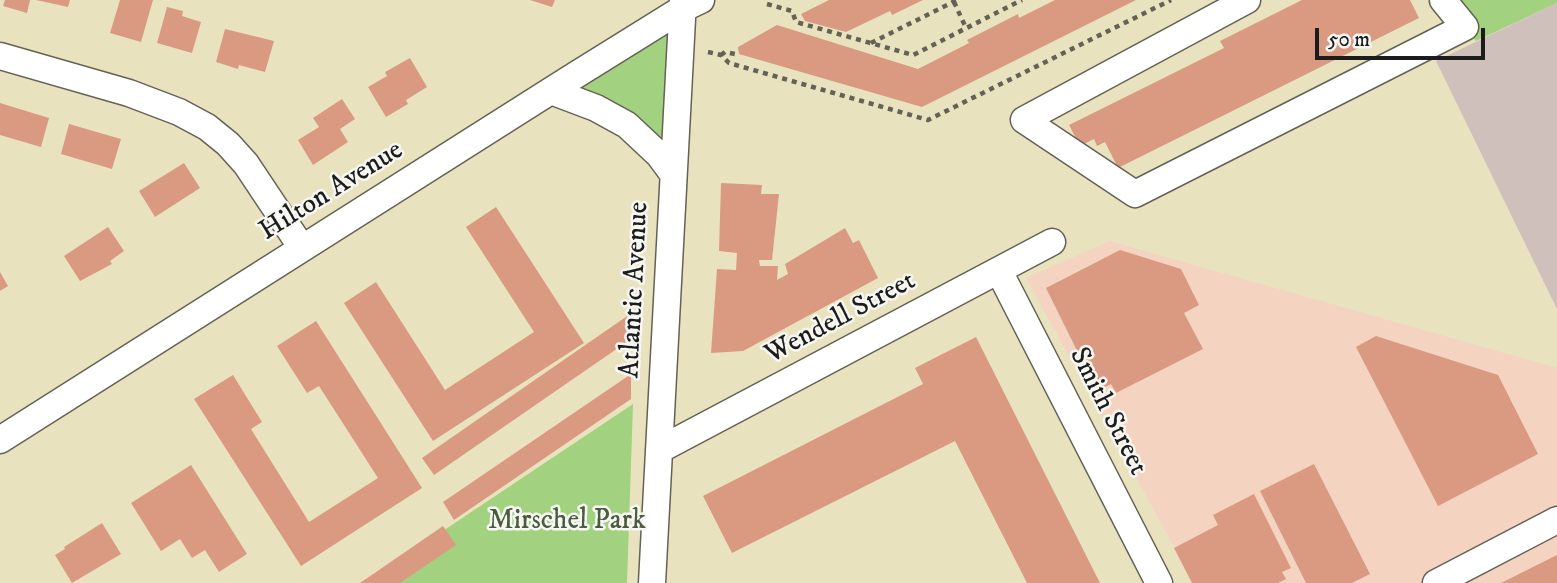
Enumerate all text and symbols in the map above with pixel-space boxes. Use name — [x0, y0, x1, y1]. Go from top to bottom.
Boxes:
scale bar — [1319, 14, 1489, 58]
text: 50 m — [1328, 27, 1370, 53]
street label: Hilton Avenue — [254, 135, 410, 249]
street label: Atlantic Avenue — [615, 201, 657, 379]
street label: Wendell Street — [760, 265, 922, 373]
street label: Smith Street — [1061, 343, 1153, 481]
park label: Mirschel Park — [488, 505, 646, 539]

